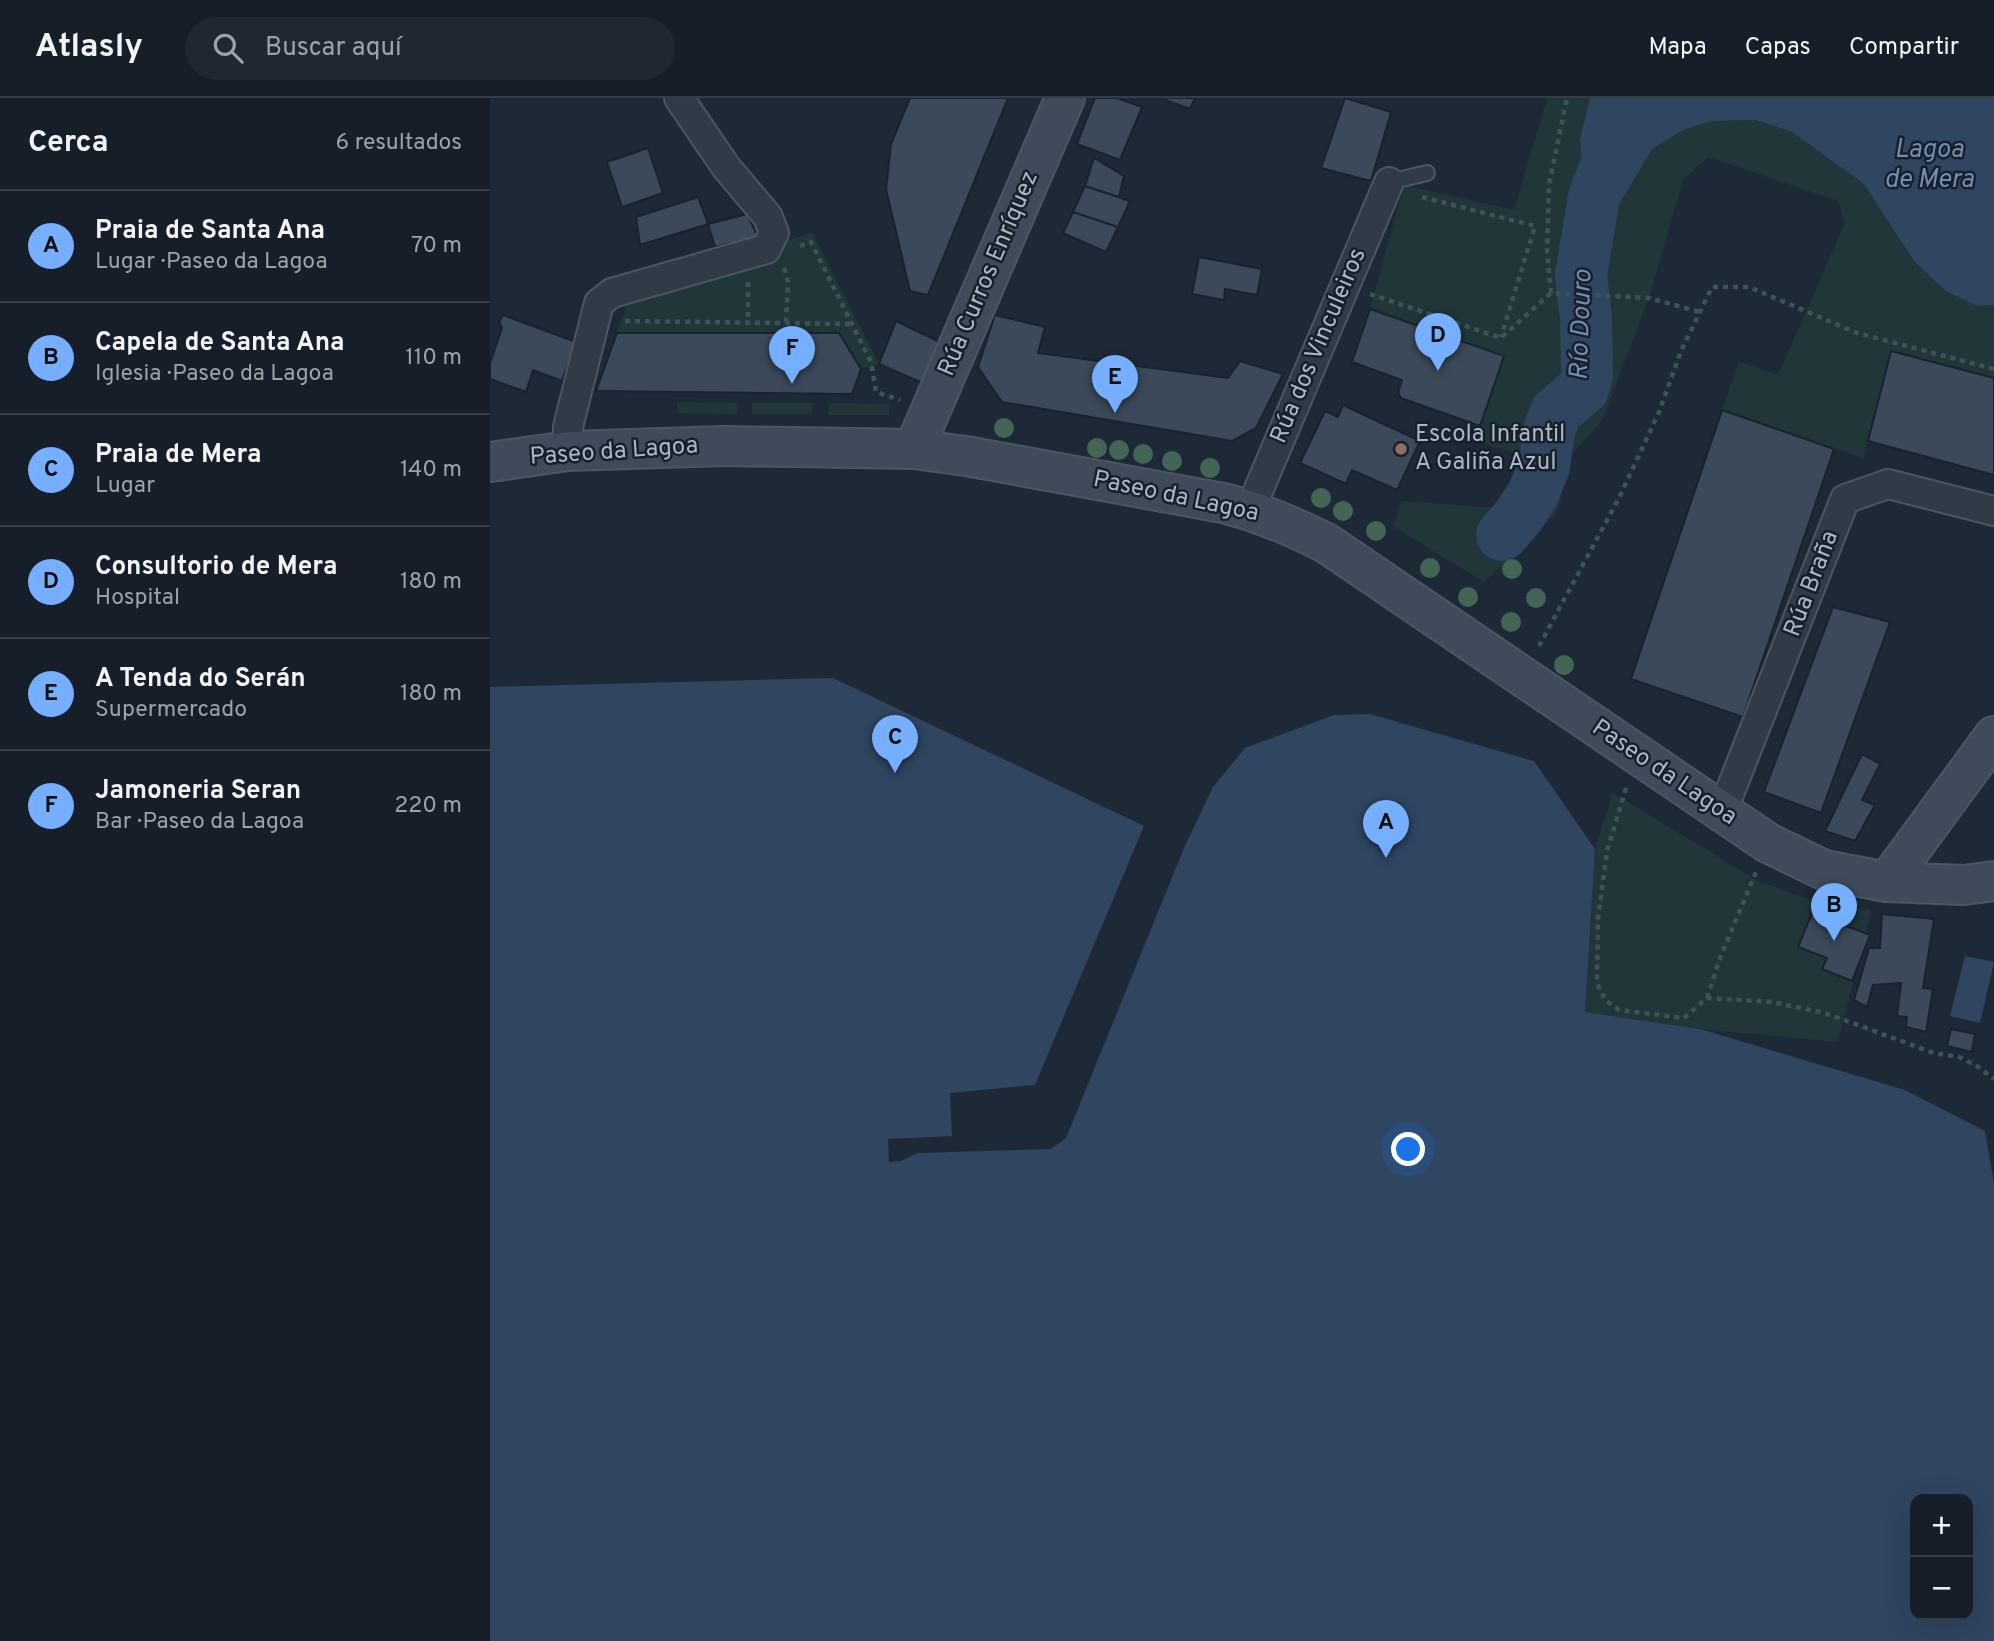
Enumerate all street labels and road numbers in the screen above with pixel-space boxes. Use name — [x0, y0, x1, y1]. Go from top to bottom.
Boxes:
street label: Rúa Curros Enríquez — [932, 167, 1046, 381]
street label: Rúa dos Vinculeiros — [1264, 244, 1374, 448]
street label: Paseo da Lagoa — [529, 431, 699, 473]
street label: Paseo da Lagoa — [1090, 465, 1262, 529]
street label: Rúa Braña — [1778, 527, 1846, 641]
street label: Paseo da Lagoa — [1586, 713, 1742, 833]

